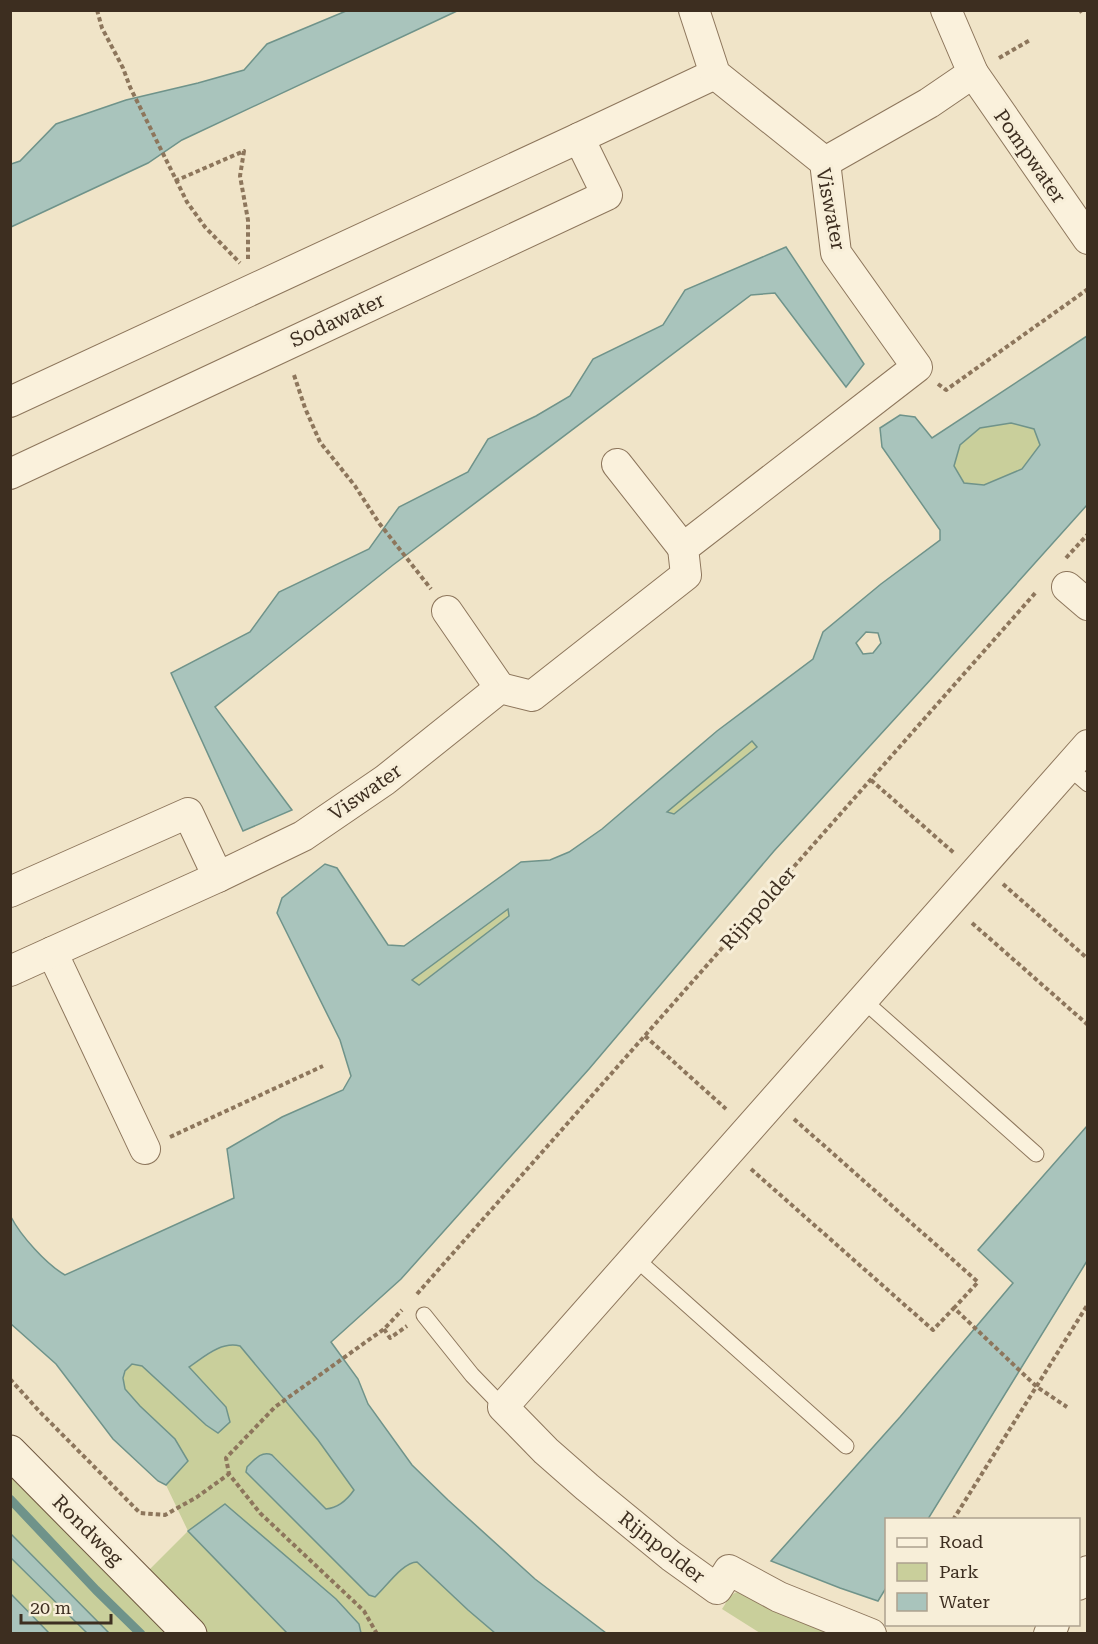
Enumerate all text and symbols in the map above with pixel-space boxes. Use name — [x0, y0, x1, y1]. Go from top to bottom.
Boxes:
street label: Pompwater — [989, 104, 1071, 208]
street label: Viswater — [811, 166, 851, 252]
street label: Sodawater — [286, 288, 388, 352]
street label: Viswater — [324, 758, 406, 826]
street label: Rijnpolder — [715, 861, 801, 955]
street label: Rondweg — [48, 1490, 129, 1571]
street label: Rijnpolder — [614, 1506, 710, 1588]
legend — [885, 1518, 1080, 1626]
text: Road — [939, 1531, 984, 1552]
text: Park — [939, 1561, 979, 1582]
scale bar — [21, 1587, 111, 1625]
text: Water — [939, 1591, 990, 1612]
text: 20 m — [30, 1597, 71, 1618]

